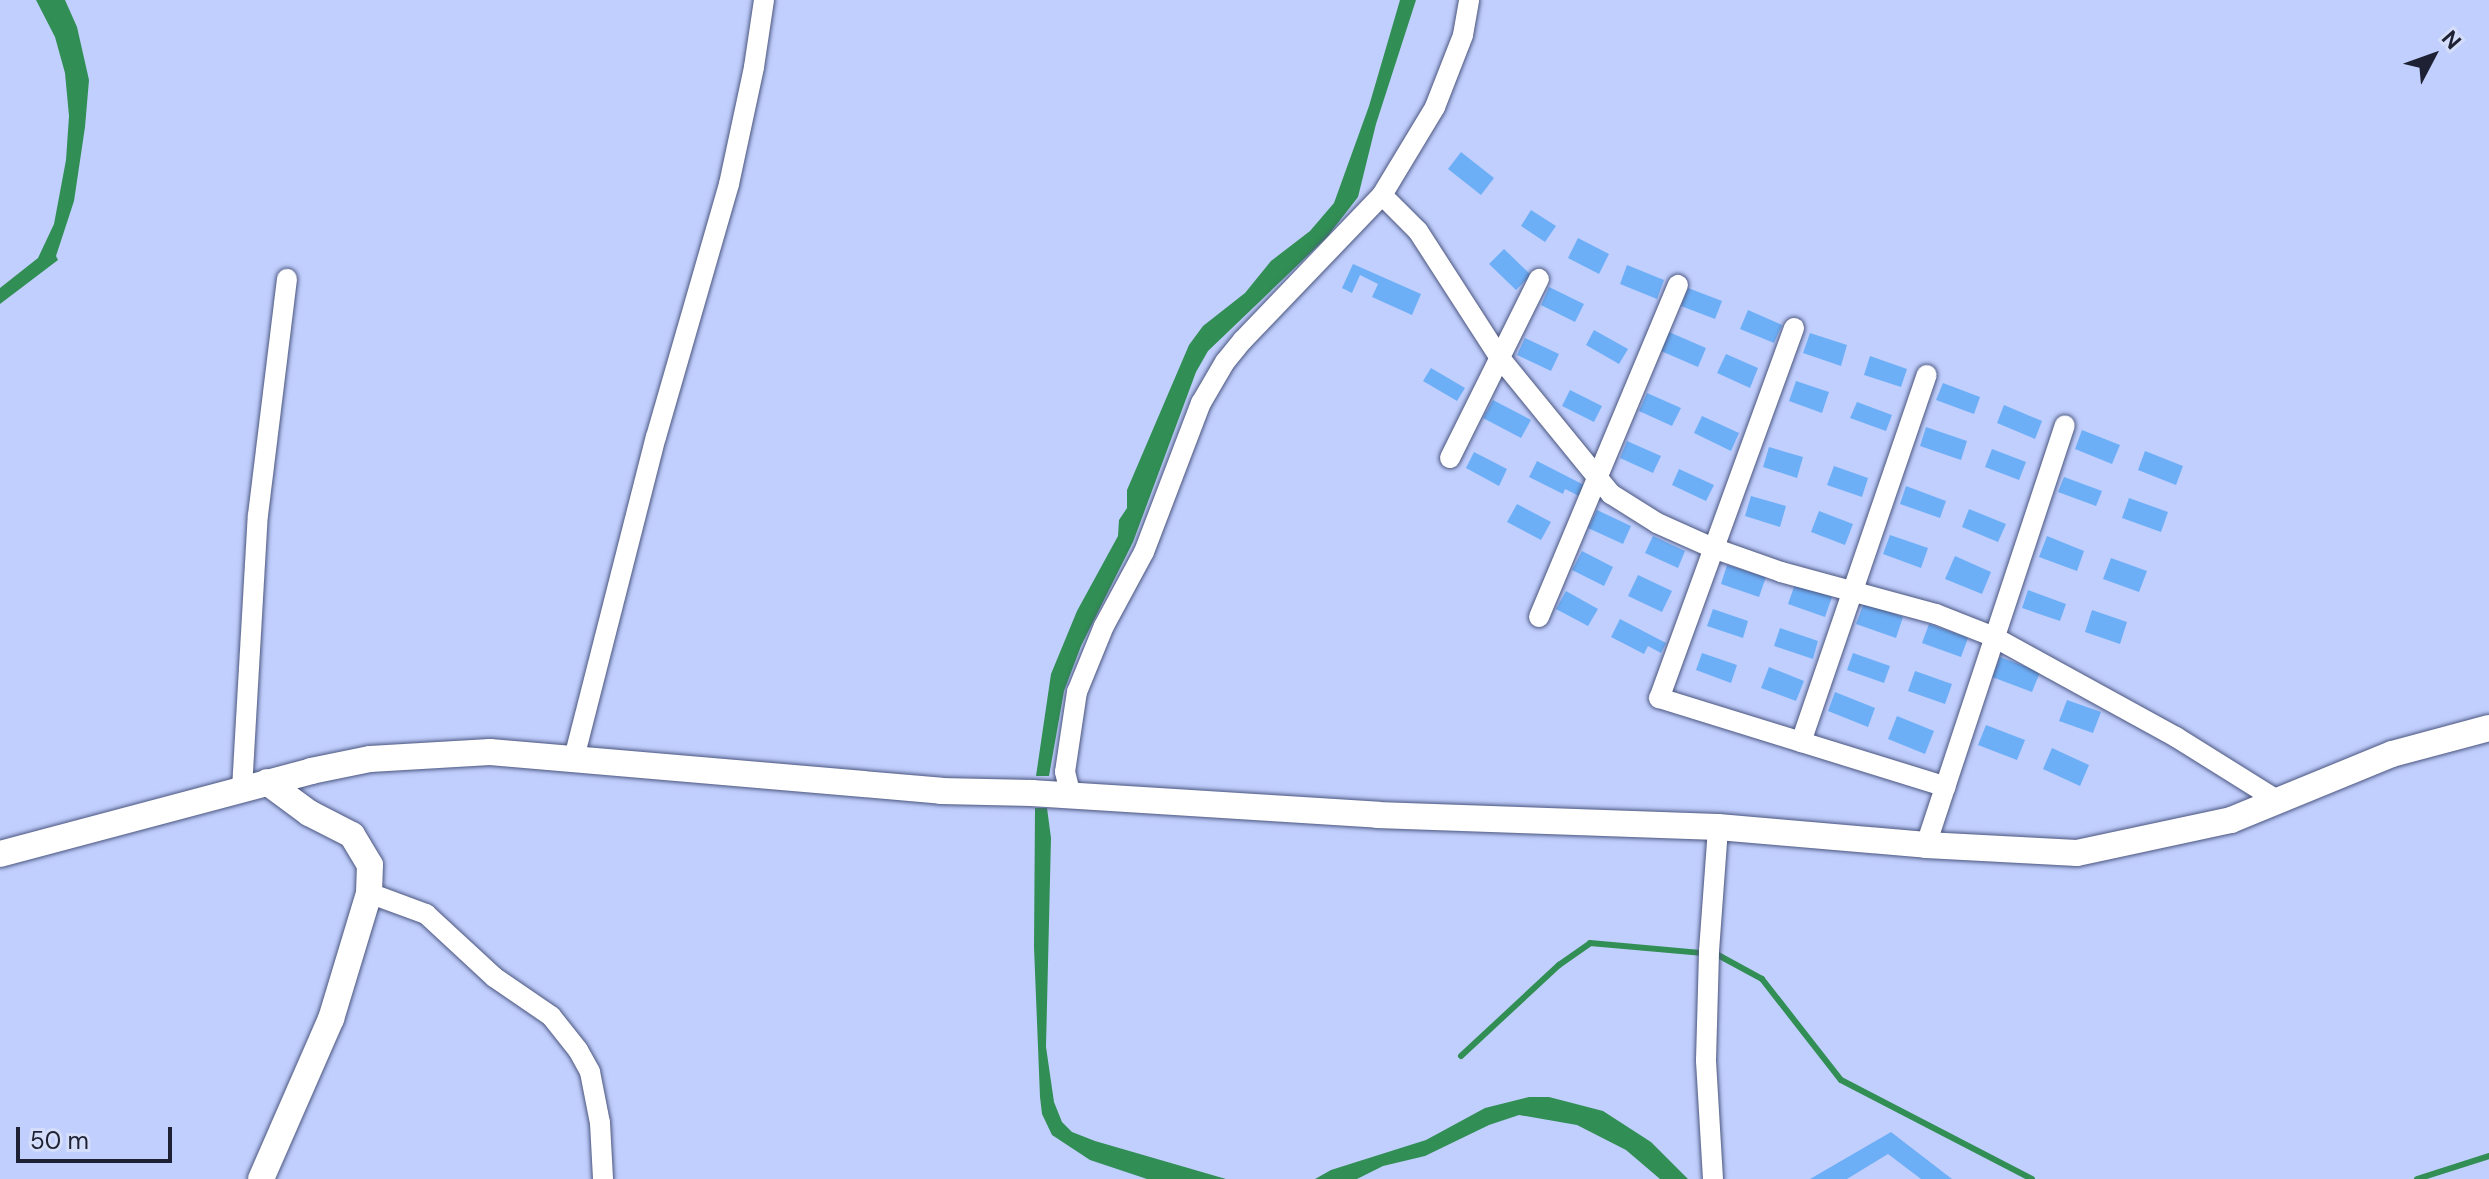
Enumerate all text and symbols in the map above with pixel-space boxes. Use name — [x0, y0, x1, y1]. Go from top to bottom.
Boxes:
north arrow — [2393, 16, 2473, 96]
text: N — [2435, 24, 2468, 55]
scale bar — [20, 1111, 176, 1161]
text: 50 m — [30, 1125, 89, 1156]

